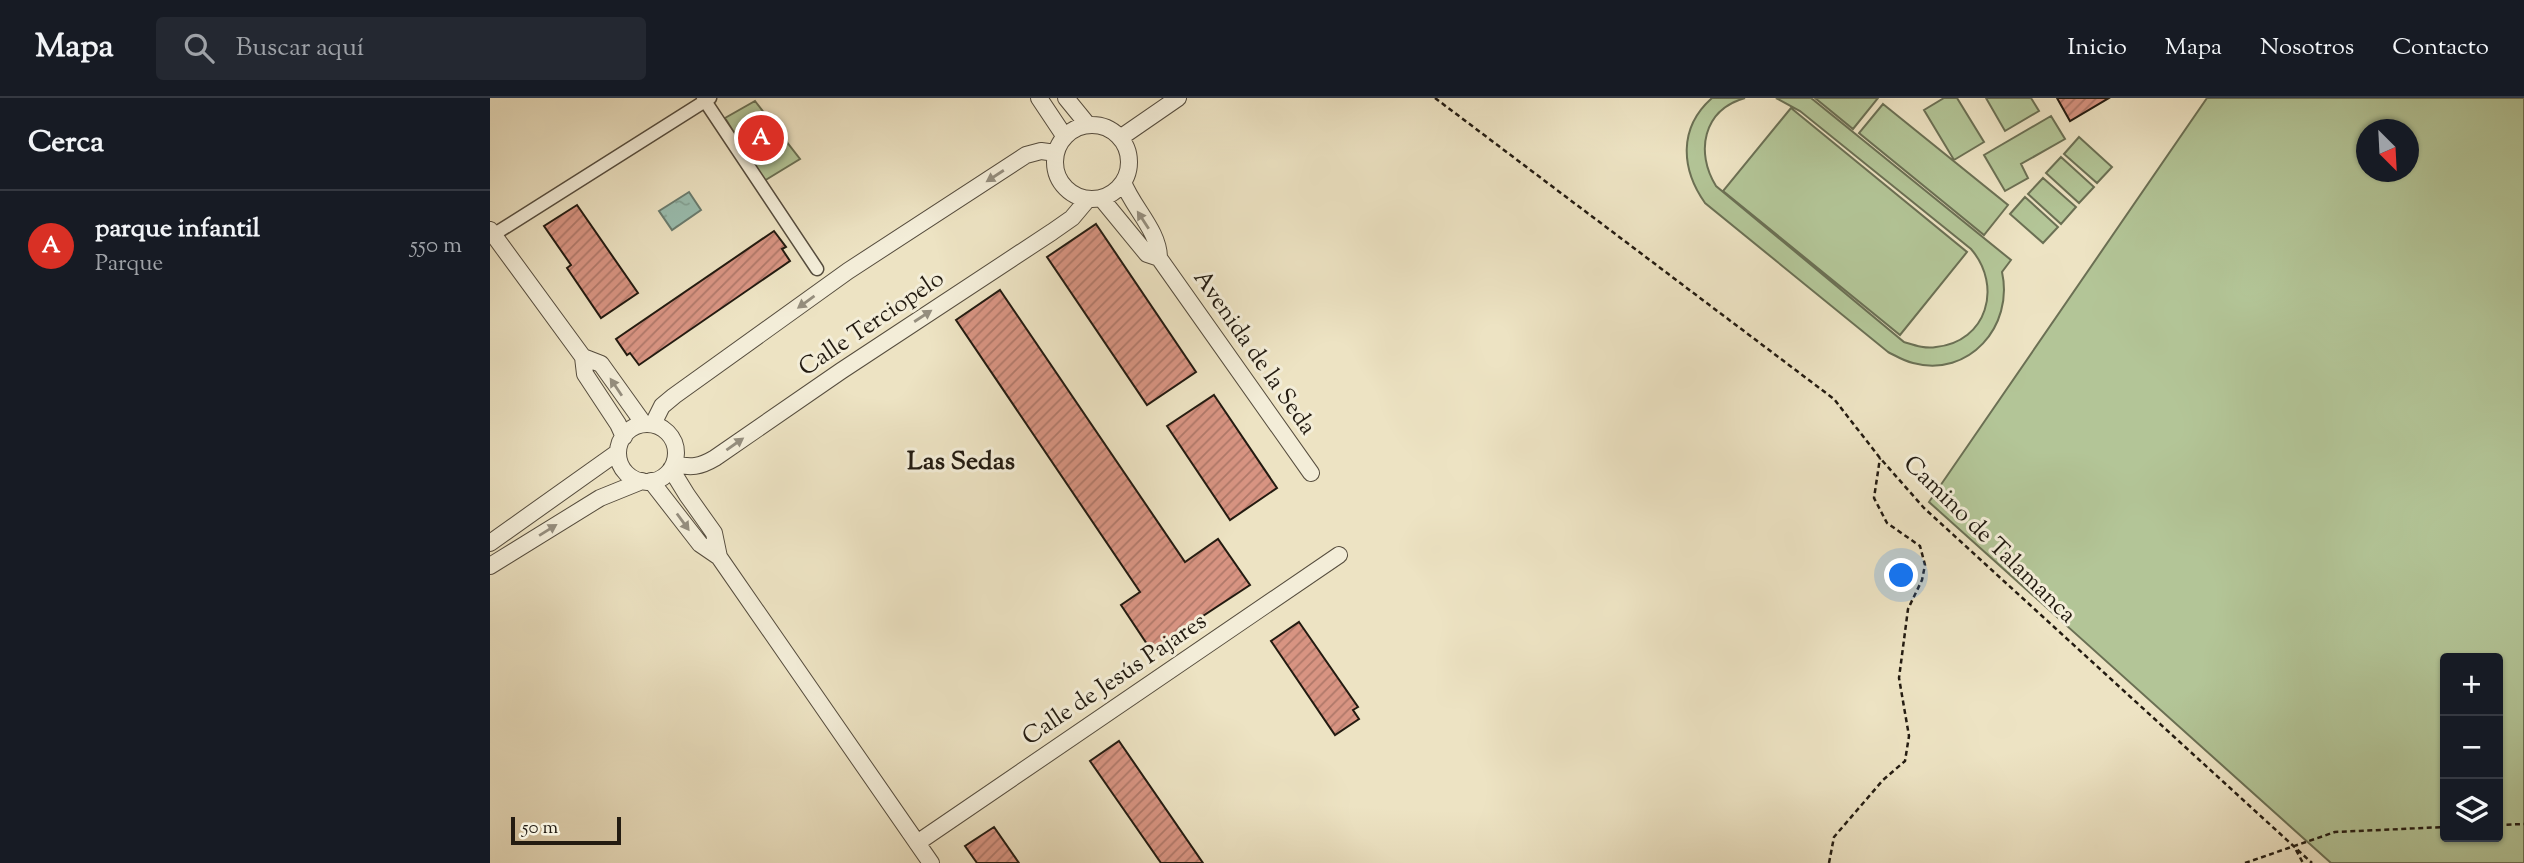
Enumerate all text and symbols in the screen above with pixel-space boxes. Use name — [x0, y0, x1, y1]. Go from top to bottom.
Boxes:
search box — [156, 17, 646, 80]
text: Mapa — [35, 24, 114, 72]
icon: search — [180, 29, 218, 67]
text: Buscar aquí — [236, 30, 364, 67]
text: Inicio — [2067, 31, 2127, 65]
text: Mapa — [2165, 31, 2222, 65]
text: Nosotros — [2260, 31, 2354, 65]
text: Contacto — [2392, 31, 2489, 65]
pin: A — [738, 112, 784, 164]
north arrow — [2356, 119, 2419, 182]
text: Cerca — [28, 122, 104, 165]
one-way arrow — [985, 169, 1005, 182]
one-way arrow — [1137, 210, 1150, 230]
text: parque infantil — [95, 211, 260, 248]
text: A — [42, 230, 60, 263]
text: 550 m — [410, 230, 462, 263]
text: Parque — [95, 248, 163, 281]
street label: Calle Terciopelo — [792, 263, 952, 385]
street label: Avenida de la Seda — [1184, 264, 1324, 442]
one-way arrow — [797, 295, 815, 309]
one-way arrow — [914, 310, 933, 323]
one-way arrow — [609, 378, 623, 396]
one-way arrow — [726, 437, 744, 451]
district label: Las Sedas — [907, 444, 1015, 481]
street label: Camino de Talamanca — [1895, 448, 2083, 632]
one-way arrow — [676, 512, 690, 531]
one-way arrow — [538, 524, 558, 537]
your location — [1884, 558, 1918, 592]
street label: Calle de Jesús Pajares — [1016, 605, 1214, 755]
map controls — [2440, 653, 2503, 842]
button: + — [2440, 653, 2503, 716]
button: − — [2440, 716, 2503, 779]
button: layers — [2440, 779, 2503, 842]
scale bar — [511, 814, 621, 846]
text: 50 m — [522, 815, 558, 842]

